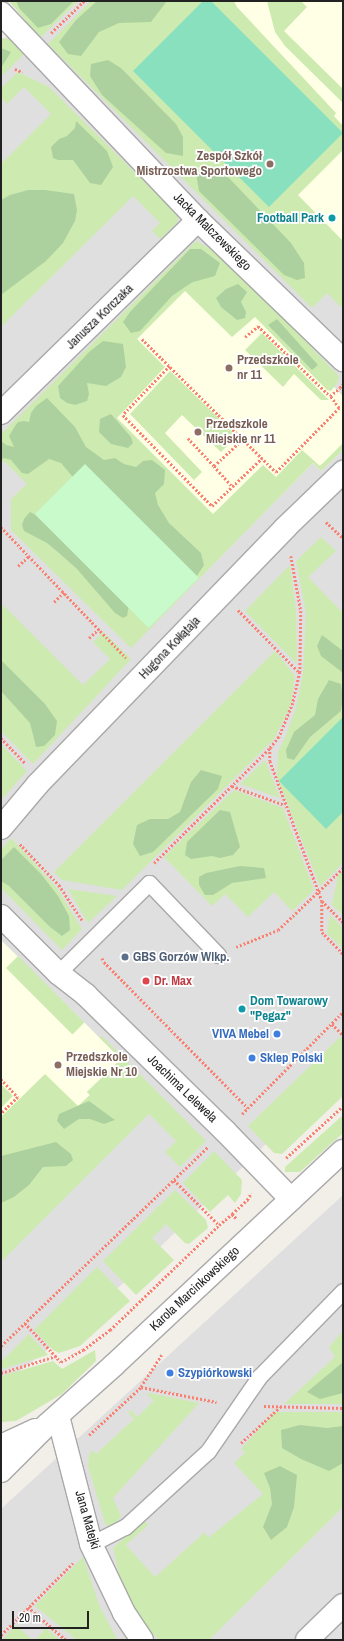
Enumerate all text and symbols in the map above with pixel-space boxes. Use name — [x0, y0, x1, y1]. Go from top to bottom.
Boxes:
place label: Zespół Szkół Mistrzostwa Sportowego — [136, 149, 262, 180]
marker: Zespół Szkół Mistrzostwa Sportowego — [265, 159, 275, 169]
street label: Jacka Malczewskiego — [170, 190, 254, 274]
place label: Football Park — [257, 210, 324, 226]
marker: Football Park — [327, 213, 337, 223]
street label: Janusza Korczaka — [63, 281, 137, 353]
place label: Przedszkole nr 11 — [237, 353, 299, 384]
marker: Przedszkole nr 11 — [224, 363, 234, 373]
place label: Przedszkole Miejskie nr 11 — [206, 417, 275, 448]
marker: Przedszkole Miejskie nr 11 — [193, 427, 203, 437]
street label: Hugona Kołłątaja — [136, 613, 204, 683]
place label: GBS Gorzów Wlkp. — [133, 949, 230, 965]
marker: GBS Gorzów Wlkp. — [120, 952, 130, 962]
place label: Dr. Max — [154, 973, 192, 989]
marker: Dr. Max — [141, 976, 151, 986]
place label: Dom Towarowy "Pegaz" — [250, 994, 328, 1025]
marker: Dom Towarowy "Pegaz" — [237, 1004, 247, 1014]
place label: VIVA Mebel — [212, 1026, 269, 1042]
marker: VIVA Mebel — [272, 1029, 282, 1039]
place label: Przedszkole Miejskie Nr 10 — [66, 1050, 137, 1081]
place label: Sklep Polski — [260, 1050, 323, 1066]
street label: Joachima Lelewela — [144, 1052, 220, 1126]
marker: Sklep Polski — [247, 1053, 257, 1063]
marker: Przedszkole Miejskie Nr 10 — [53, 1060, 63, 1070]
street label: Karola Marcinkowskiego — [147, 1243, 243, 1335]
place label: Szypiórkowski — [178, 1365, 252, 1381]
marker: Szypiórkowski — [165, 1368, 175, 1378]
street label: Jana Matejki — [71, 1489, 103, 1551]
scale bar — [14, 1603, 91, 1629]
text: 20 m — [19, 1610, 41, 1626]

